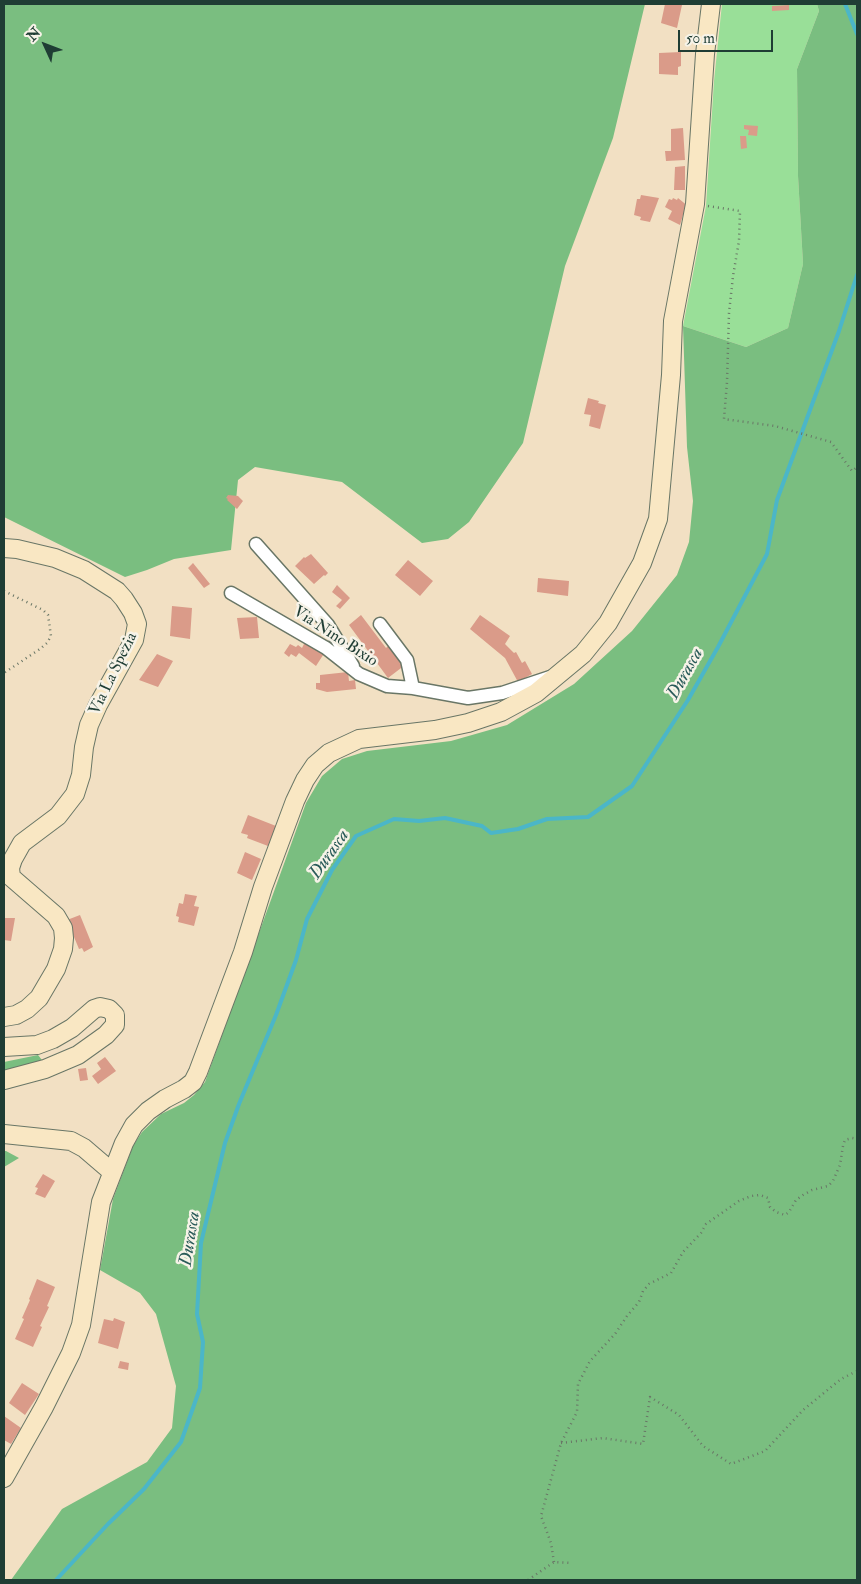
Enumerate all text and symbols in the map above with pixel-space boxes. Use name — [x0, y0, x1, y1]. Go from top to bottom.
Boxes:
north arrow — [20, 20, 70, 70]
scale bar — [681, 20, 776, 52]
text: N — [23, 24, 44, 45]
text: 50 m — [686, 29, 715, 48]
street label: Via Nino Bixio — [289, 603, 381, 671]
street label: Via La Spezia — [86, 630, 142, 718]
water label: Durasca — [663, 645, 709, 703]
water label: Durasca — [305, 826, 355, 884]
water label: Durasca — [176, 1210, 206, 1268]

